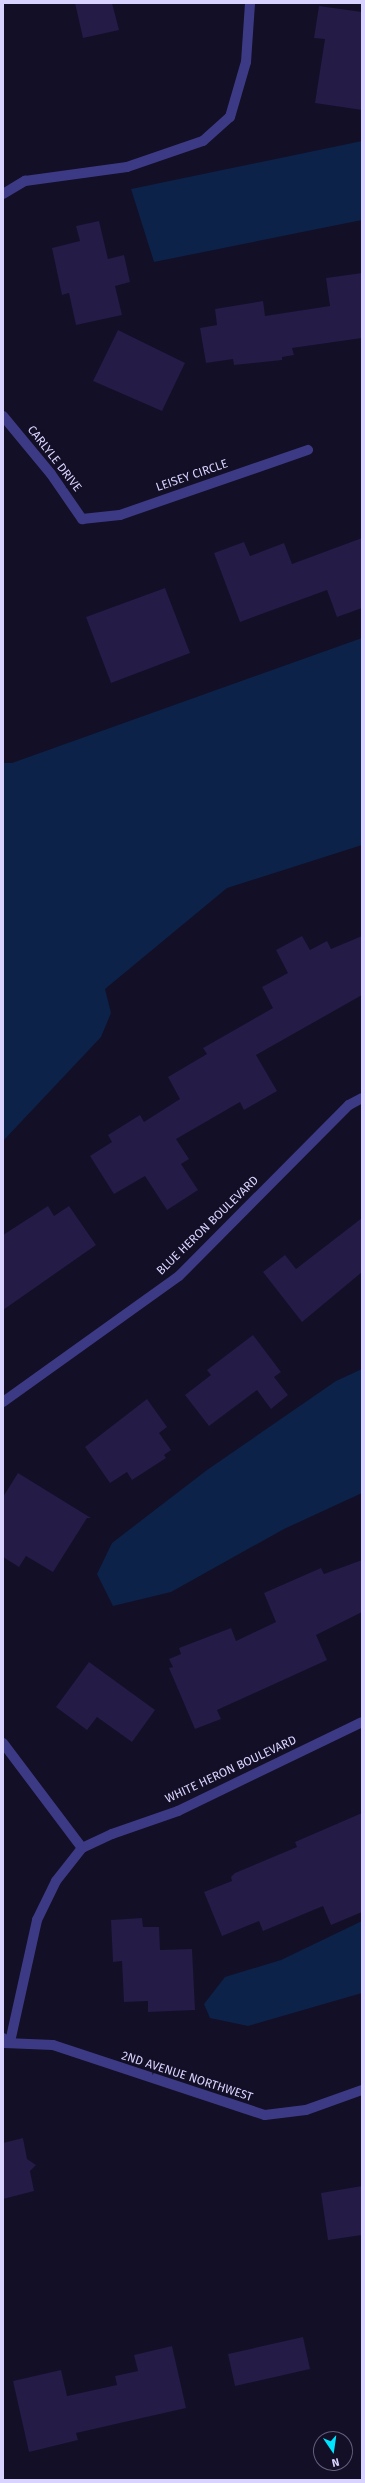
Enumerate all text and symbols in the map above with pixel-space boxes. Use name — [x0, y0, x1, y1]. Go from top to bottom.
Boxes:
street label: CARLYLE DRIVE — [24, 423, 84, 495]
street label: LEISEY CIRCLE — [154, 457, 230, 495]
street label: BLUE HERON BOULEVARD — [154, 1174, 262, 1278]
street label: WHITE HERON BOULEVARD — [163, 1733, 299, 1807]
street label: 2ND AVENUE NORTHWEST — [120, 2049, 254, 2105]
north arrow — [313, 2431, 353, 2471]
text: N — [331, 2455, 341, 2469]

